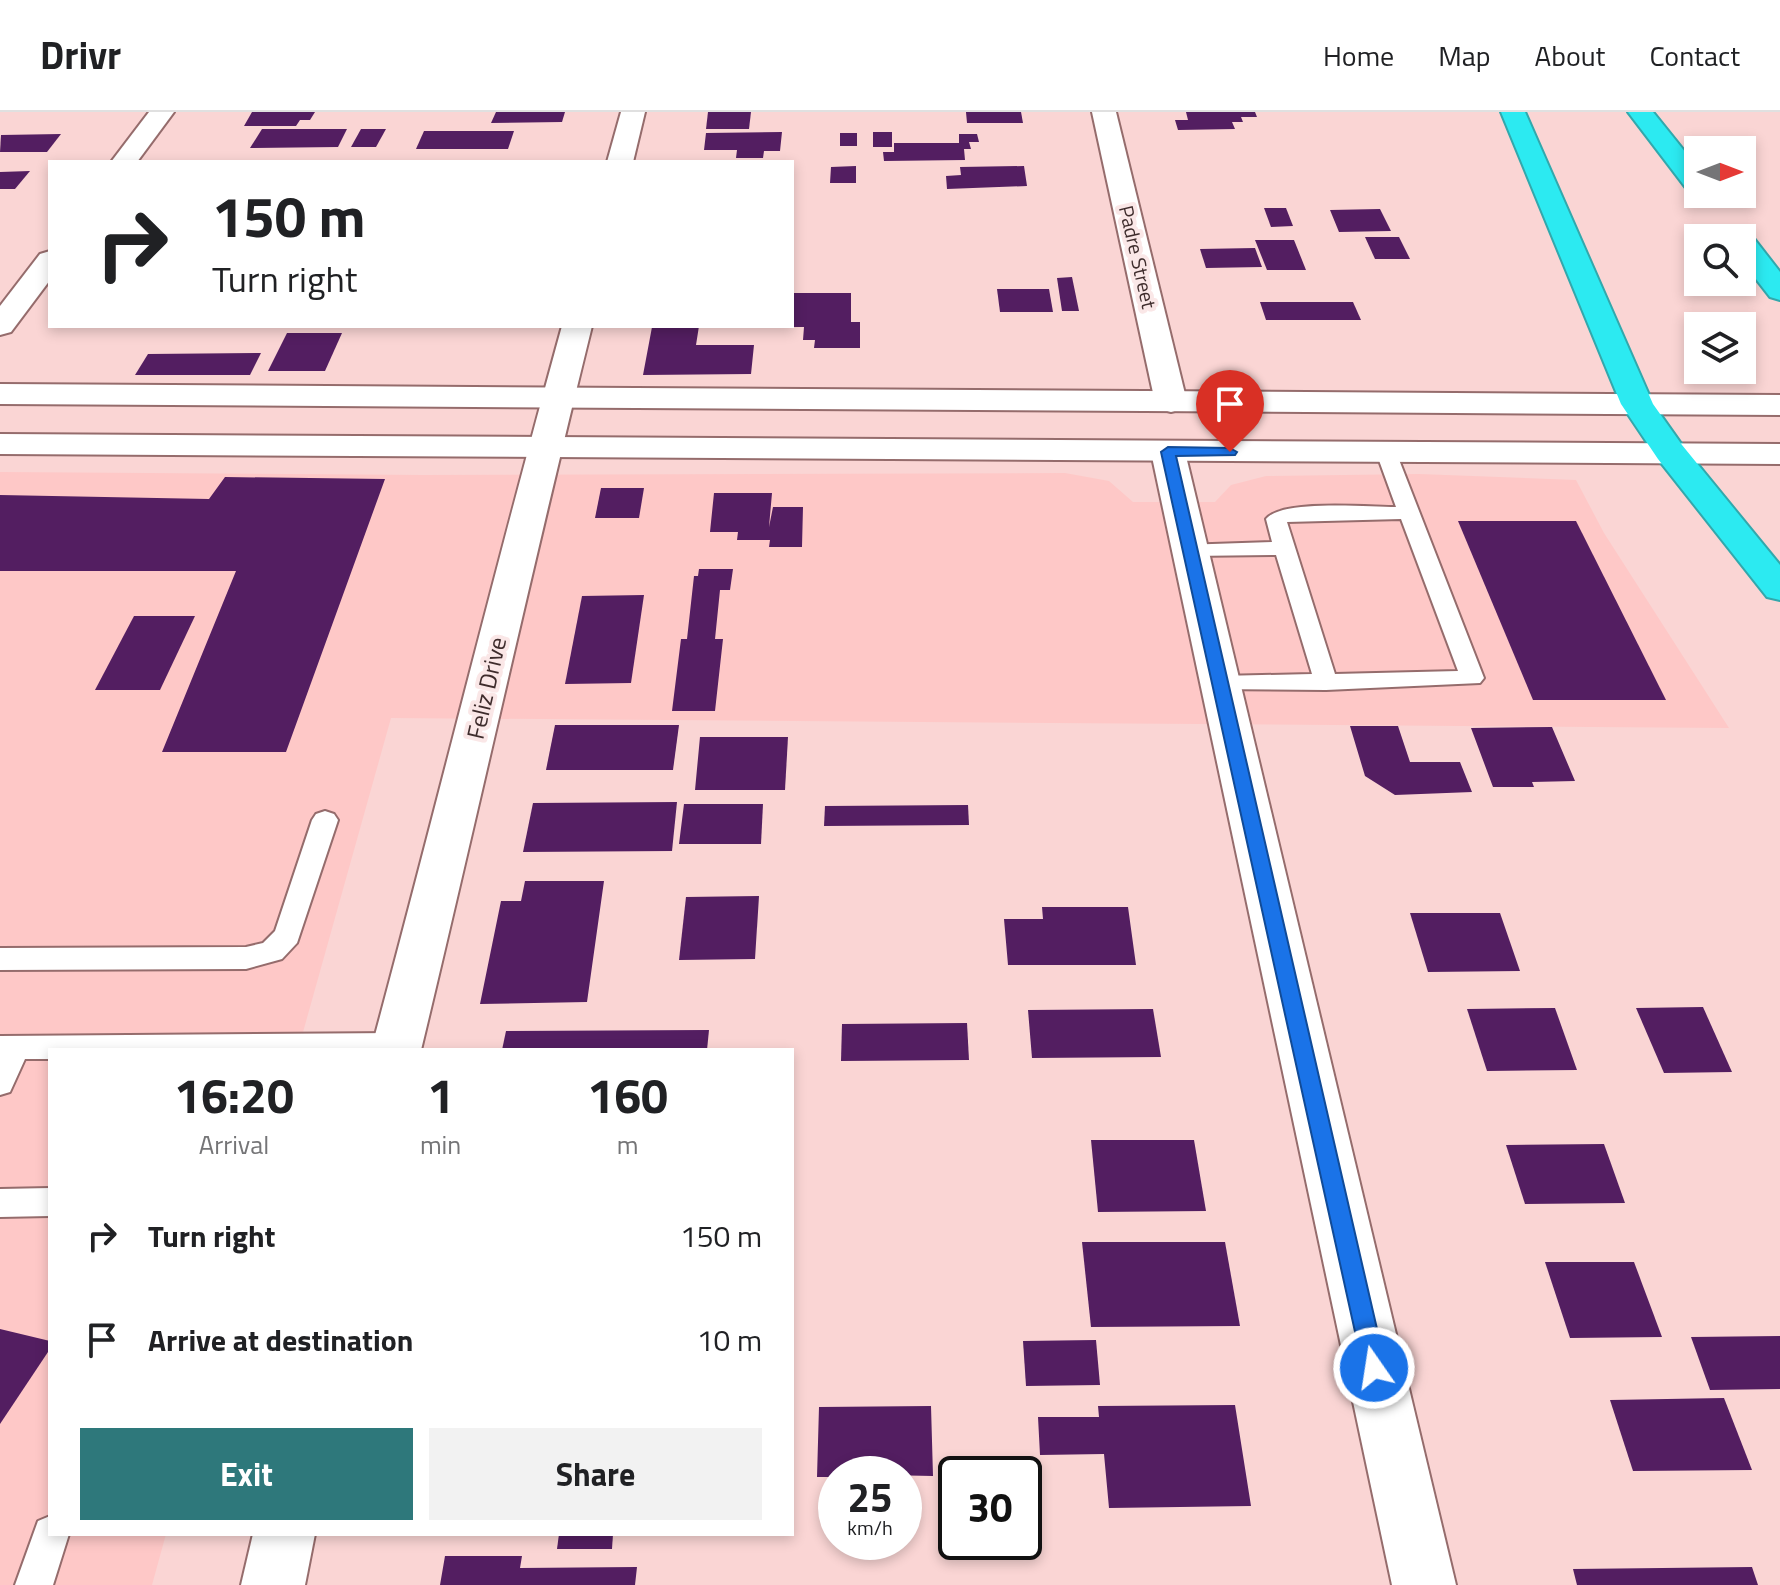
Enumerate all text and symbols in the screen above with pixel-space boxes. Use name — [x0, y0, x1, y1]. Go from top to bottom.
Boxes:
text: Drivr — [40, 26, 121, 84]
text: Home — [1323, 34, 1394, 77]
text: Map — [1438, 34, 1491, 77]
text: About — [1535, 34, 1605, 77]
text: Contact — [1649, 34, 1740, 77]
north arrow — [1684, 136, 1756, 208]
map controls — [1684, 136, 1756, 384]
text: 150 m — [212, 174, 365, 259]
icon: right — [80, 192, 184, 296]
street label: Padre Street — [1111, 202, 1165, 312]
button: search — [1684, 224, 1756, 296]
text: Turn right — [212, 251, 357, 306]
button: layers — [1684, 312, 1756, 384]
pin — [1196, 370, 1264, 452]
icon: arrive — [1208, 382, 1252, 426]
street label: Feliz Drive — [457, 633, 515, 743]
text: 16:20 — [174, 1059, 294, 1132]
text: 1 — [427, 1059, 454, 1132]
text: 160 — [587, 1059, 668, 1132]
text: Arrival — [199, 1125, 269, 1164]
text: min — [420, 1125, 461, 1164]
text: m — [617, 1125, 639, 1164]
text: Turn right — [148, 1213, 276, 1259]
text: 150 m — [680, 1213, 762, 1259]
icon: right — [80, 1214, 124, 1258]
text: Arrive at destination — [148, 1317, 413, 1363]
text: 10 m — [697, 1317, 762, 1363]
icon: arrive — [80, 1318, 124, 1362]
position arrow — [1332, 1326, 1416, 1410]
button: Exit — [80, 1428, 413, 1520]
button: Share — [429, 1428, 762, 1520]
speed limit sign: 30 — [938, 1456, 1042, 1560]
text: 25 — [848, 1467, 892, 1528]
text: km/h — [847, 1512, 893, 1543]

